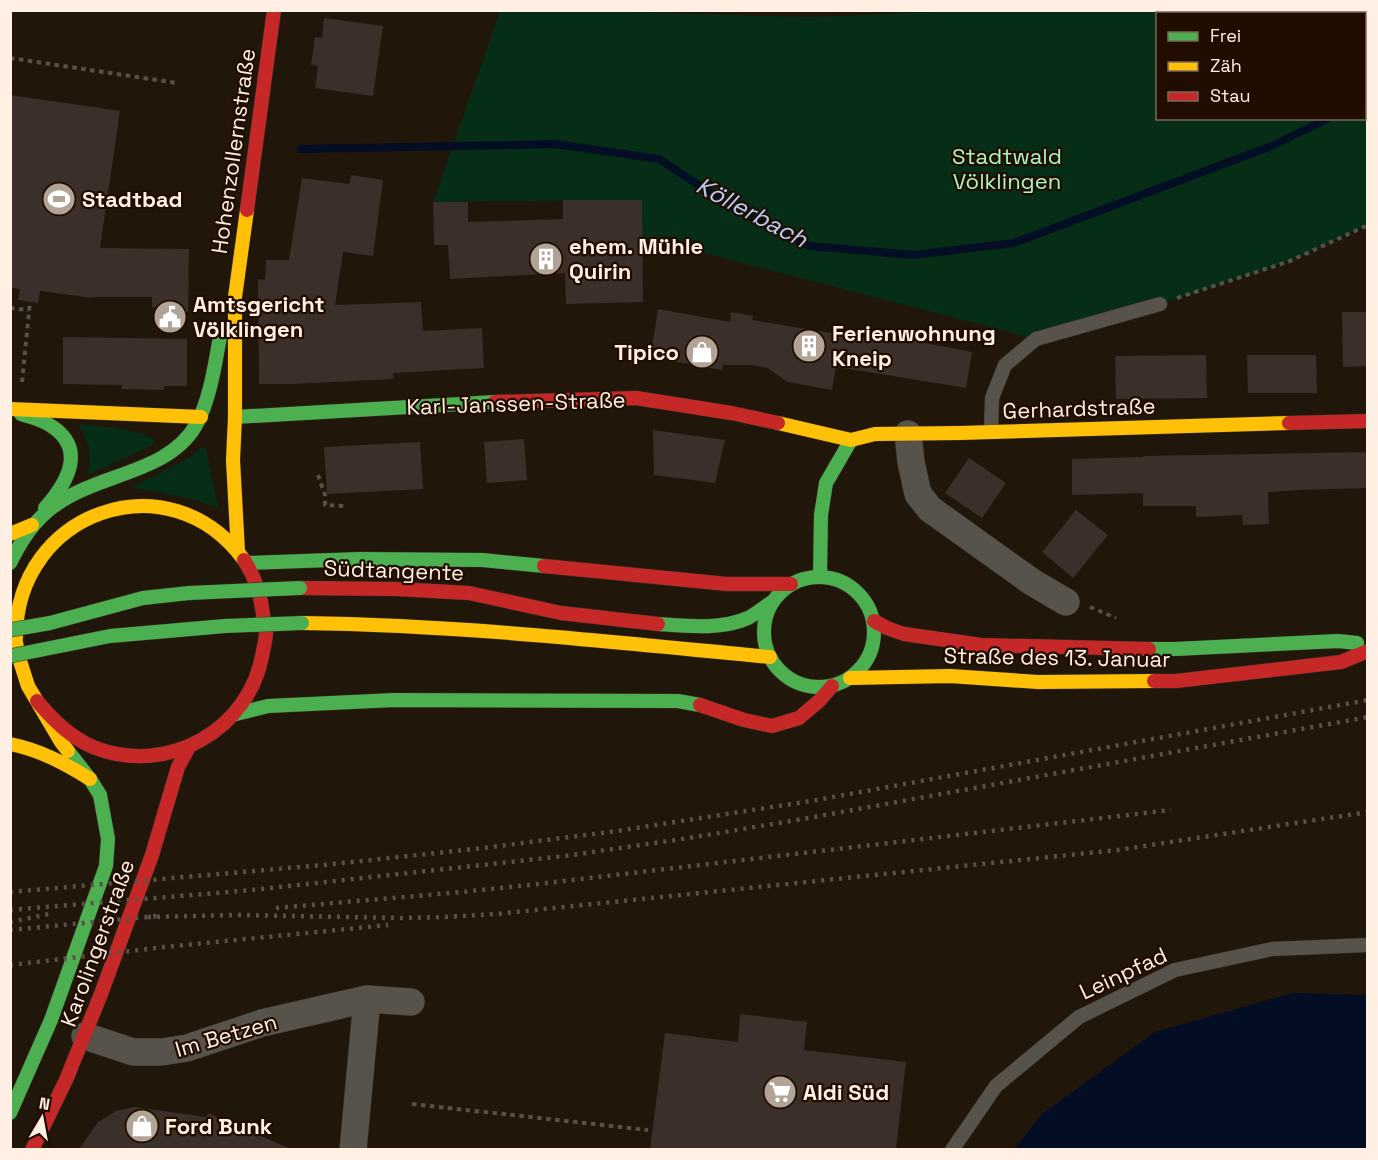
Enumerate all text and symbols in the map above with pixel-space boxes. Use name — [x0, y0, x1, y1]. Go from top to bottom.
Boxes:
legend — [1156, 12, 1366, 120]
text: Frei — [1210, 24, 1241, 47]
street label: Hohenzollernstraße — [205, 46, 261, 256]
text: Zäh — [1210, 54, 1242, 77]
text: Stau — [1210, 84, 1250, 107]
park label: Stadtwald Völklingen — [952, 142, 1062, 195]
water label: Köllerbach — [691, 170, 814, 255]
sports icon: Stadtbad — [41, 181, 77, 217]
place label: Stadtbad — [82, 185, 183, 213]
place label: ehem. Mühle Quirin — [569, 232, 703, 285]
building icon: ehem. Mühle Quirin — [528, 241, 564, 277]
place label: Amtsgericht Völklingen — [193, 290, 324, 343]
public building icon: Amtsgericht Völklingen — [152, 299, 188, 335]
place label: Ferienwohnung Kneip — [832, 319, 996, 372]
building icon: Ferienwohnung Kneip — [791, 328, 827, 364]
shop icon: Tipico — [684, 334, 720, 370]
place label: Tipico — [614, 338, 679, 366]
street label: Karl-Janssen-Straße — [406, 385, 626, 421]
street label: Gerhardstraße — [1002, 391, 1156, 425]
street label: Südtangente — [323, 554, 465, 586]
street label: Straße des 13. Januar — [943, 641, 1171, 673]
street label: Karolingerstraße — [54, 856, 140, 1030]
street label: Leinpfad — [1075, 941, 1171, 1005]
street label: Im Betzen — [172, 1007, 280, 1063]
supermarket icon: Aldi Süd — [762, 1074, 798, 1110]
place label: Aldi Süd — [803, 1078, 889, 1106]
north arrow — [12, 1088, 72, 1148]
text: N — [37, 1092, 52, 1115]
shop icon: Ford Bunk — [124, 1108, 160, 1144]
place label: Ford Bunk — [165, 1112, 273, 1140]

